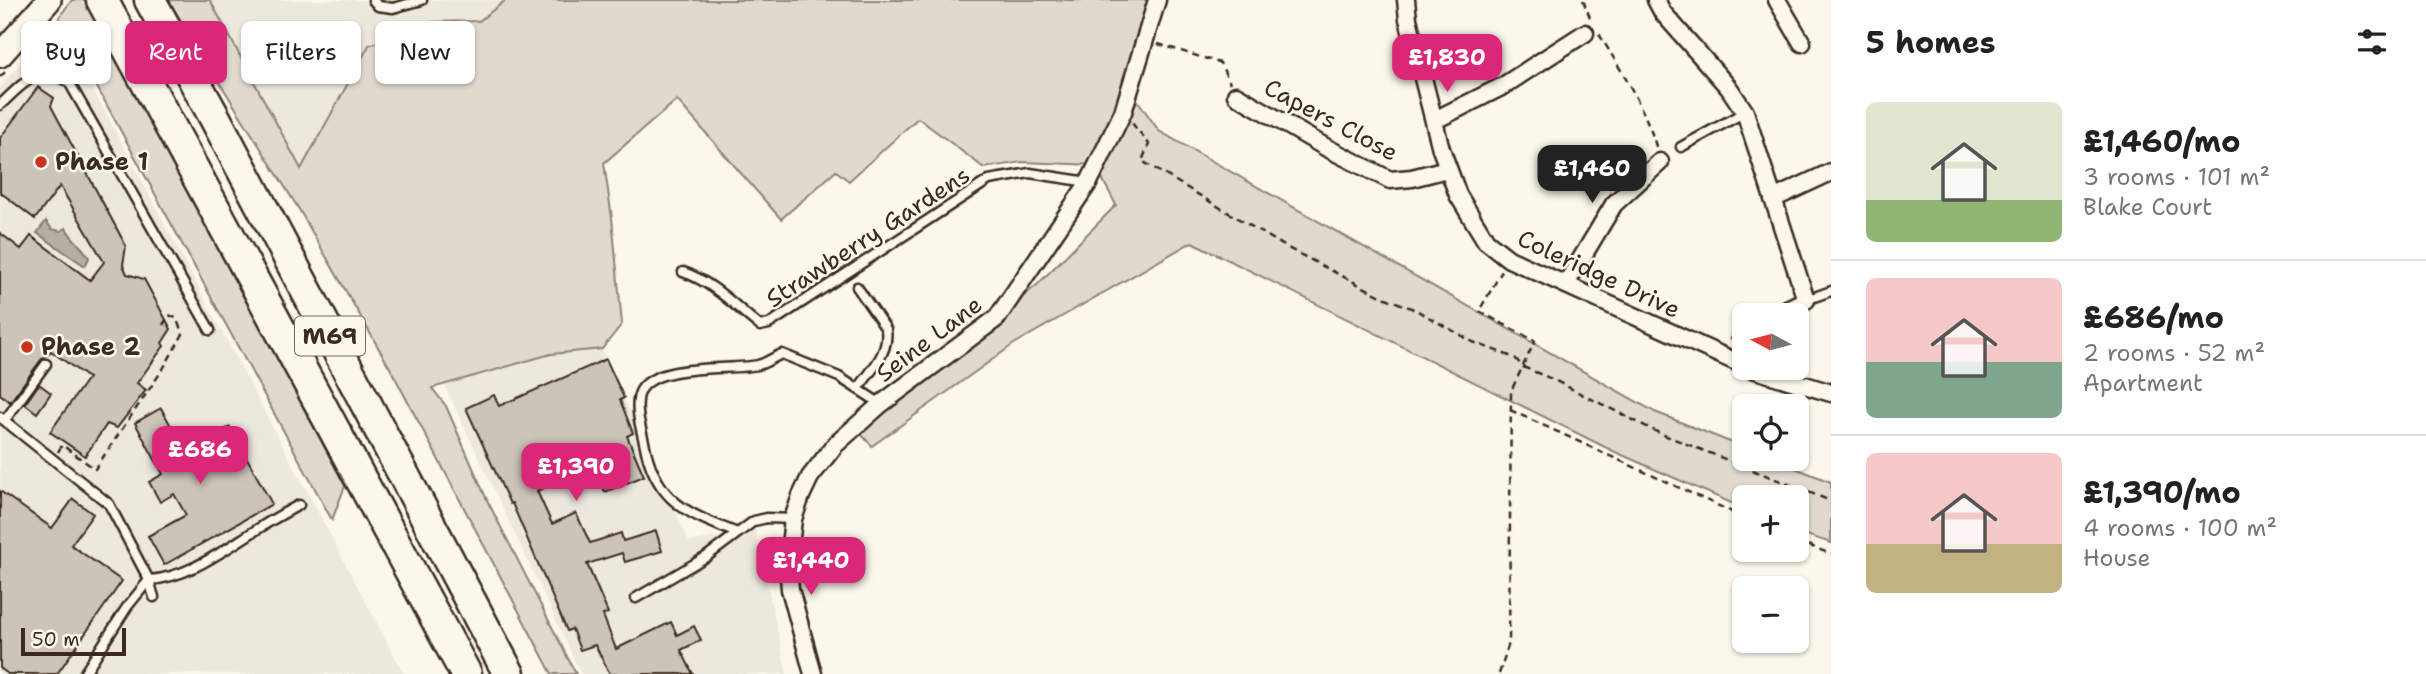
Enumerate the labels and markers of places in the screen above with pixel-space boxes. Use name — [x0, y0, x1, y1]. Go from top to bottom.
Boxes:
pin: £1,830 — [1390, 34, 1504, 94]
place label: Phase 1 — [55, 146, 148, 178]
pin: £1,460 — [1535, 146, 1649, 205]
marker: Phase 1 — [33, 154, 49, 170]
place label: Phase 2 — [41, 331, 140, 363]
marker: Phase 2 — [19, 339, 35, 355]
pin: £686 — [159, 426, 241, 486]
pin: £1,390 — [519, 444, 633, 503]
pin: £1,440 — [754, 538, 868, 597]

